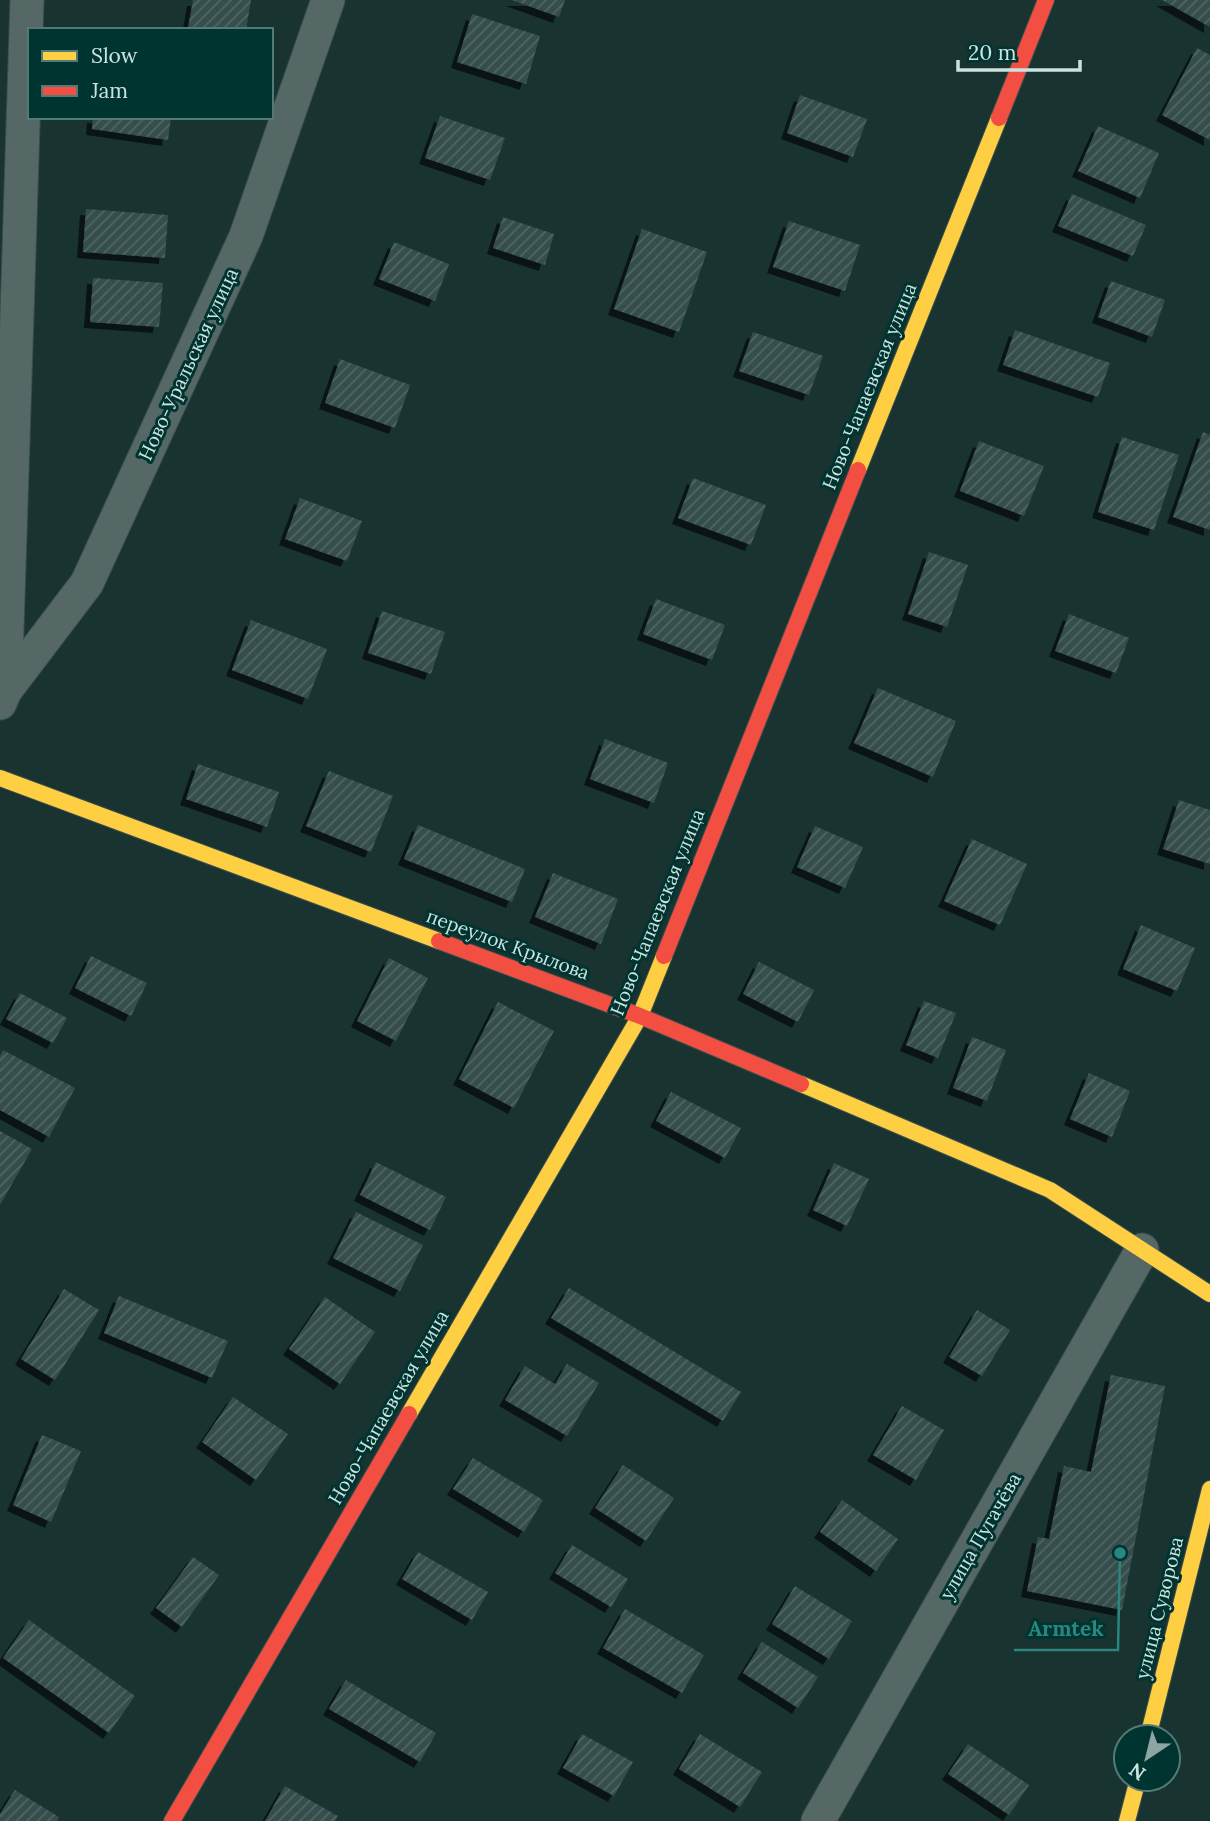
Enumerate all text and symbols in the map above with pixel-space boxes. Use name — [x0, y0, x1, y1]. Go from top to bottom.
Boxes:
legend — [28, 28, 273, 119]
scale bar — [958, 28, 1080, 72]
text: 20 m — [968, 39, 1017, 66]
text: Slow — [91, 42, 138, 69]
text: Jam — [90, 77, 128, 104]
street label: Ново-Уральская улица — [133, 264, 243, 464]
street label: Ново-Чапаевская улица — [817, 279, 922, 493]
street label: Ново-Чапаевская улица — [605, 805, 710, 1019]
street label: переулок Крылова — [423, 903, 593, 985]
street label: Ново-Чапаевская улица — [322, 1305, 454, 1509]
street label: улица Пугачёва — [934, 1468, 1026, 1604]
street label: улица Суворова — [1130, 1534, 1188, 1682]
callout: Armtek — [1014, 1608, 1118, 1650]
text: Armtek — [1028, 1615, 1104, 1642]
north arrow — [1112, 1723, 1182, 1793]
text: N — [1124, 1758, 1150, 1786]

